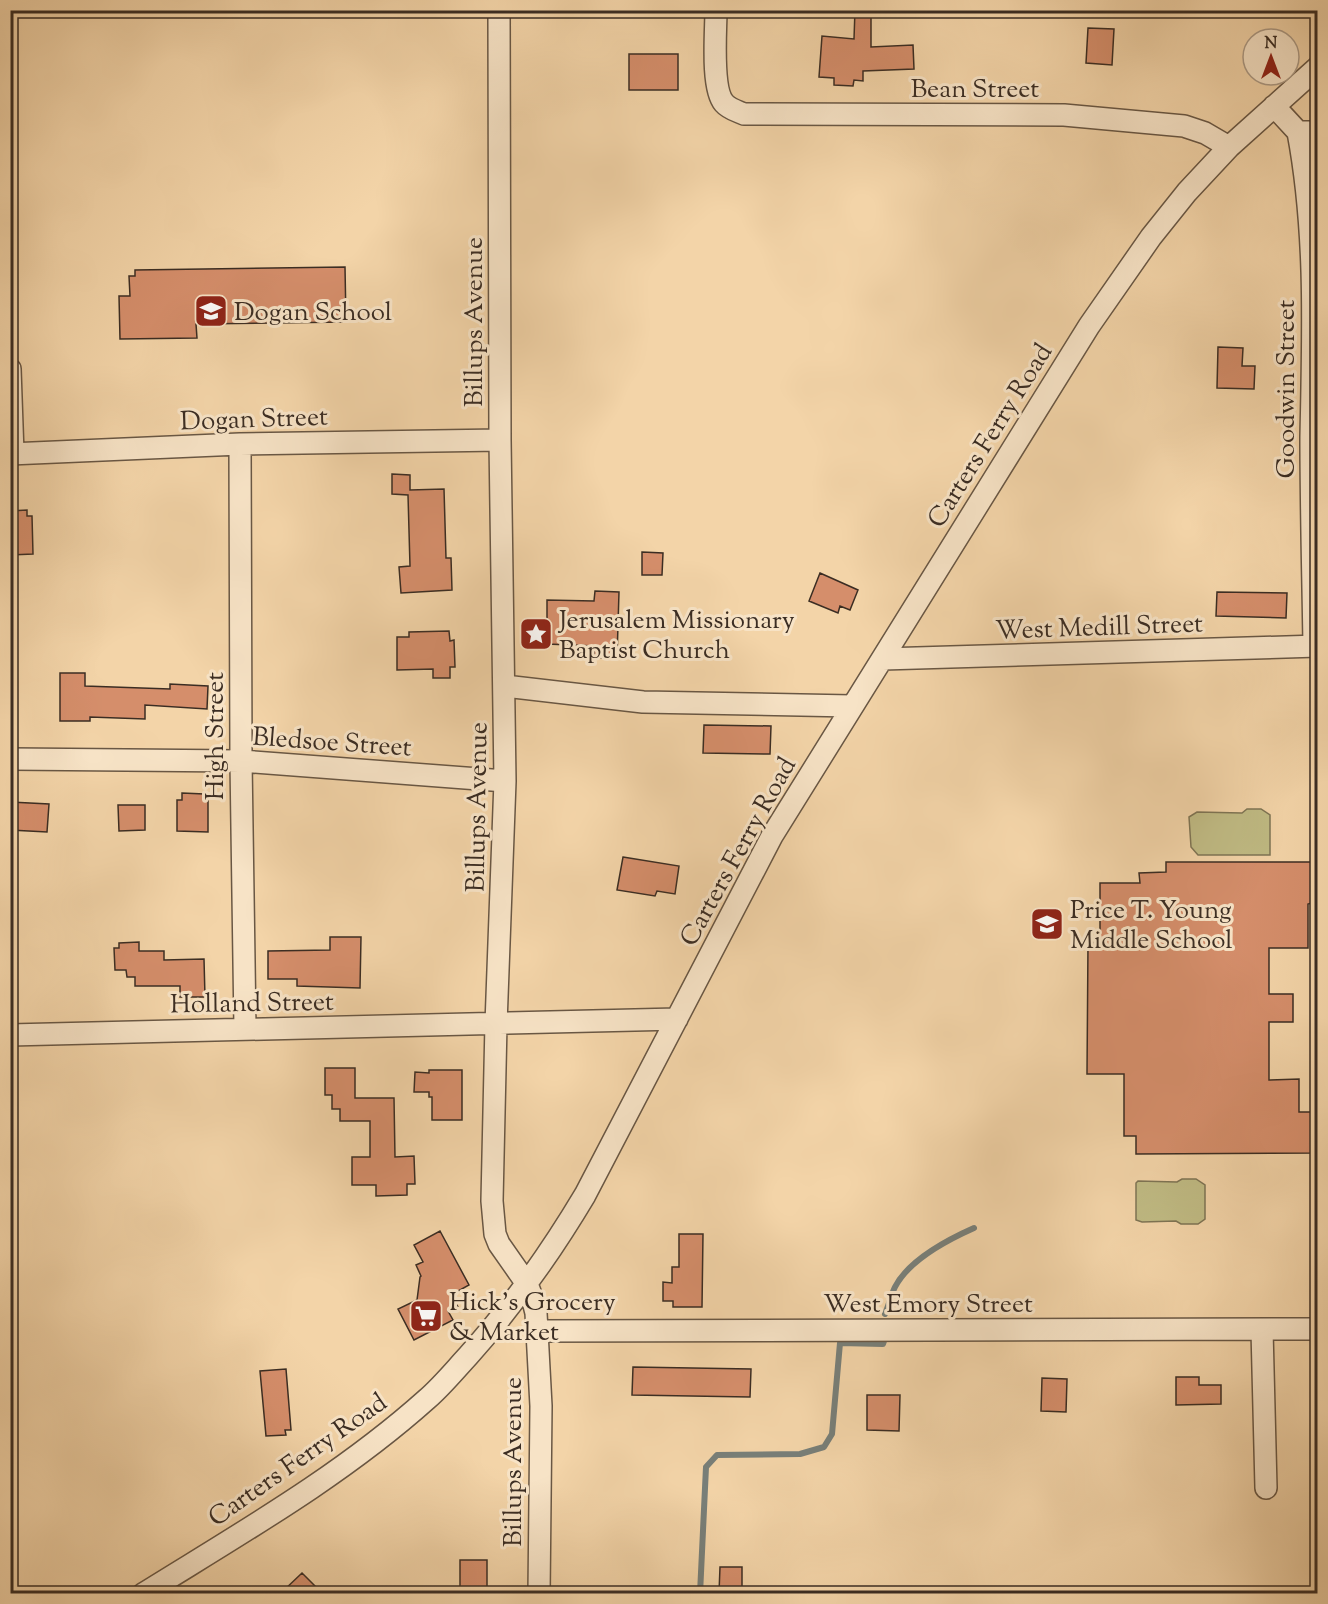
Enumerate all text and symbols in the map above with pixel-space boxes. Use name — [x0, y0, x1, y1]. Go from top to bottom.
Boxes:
north arrow — [1241, 27, 1301, 87]
text: N — [1265, 33, 1278, 56]
street label: Bean Street — [911, 72, 1039, 109]
street label: Billups Avenue — [457, 237, 494, 407]
school or university icon: Dogan School — [193, 293, 229, 329]
place label: Dogan School — [234, 295, 392, 332]
street label: Goodwin Street — [1269, 299, 1306, 479]
street label: Carters Ferry Road — [920, 337, 1063, 536]
street label: Dogan Street — [180, 399, 329, 442]
place label: Jerusalem Missionary Baptist Church — [557, 603, 795, 670]
street label: West Medill Street — [995, 606, 1204, 651]
place icon: Jerusalem Missionary Baptist Church — [518, 616, 554, 652]
street label: High Street — [198, 672, 235, 800]
street label: Bledsoe Street — [251, 719, 413, 768]
street label: Billups Avenue — [459, 722, 498, 892]
street label: Carters Ferry Road — [672, 751, 807, 953]
place label: Price T. Young Middle School — [1070, 893, 1233, 960]
school or university icon: Price T. Young Middle School — [1029, 906, 1065, 942]
street label: Holland Street — [170, 985, 334, 1024]
place label: Hick's Grocery & Market — [449, 1285, 616, 1352]
street label: West Emory Street — [823, 1287, 1033, 1324]
supermarket icon: Hick's Grocery & Market — [408, 1298, 444, 1334]
street label: Billups Avenue — [496, 1377, 533, 1547]
street label: Carters Ferry Road — [201, 1385, 396, 1537]

